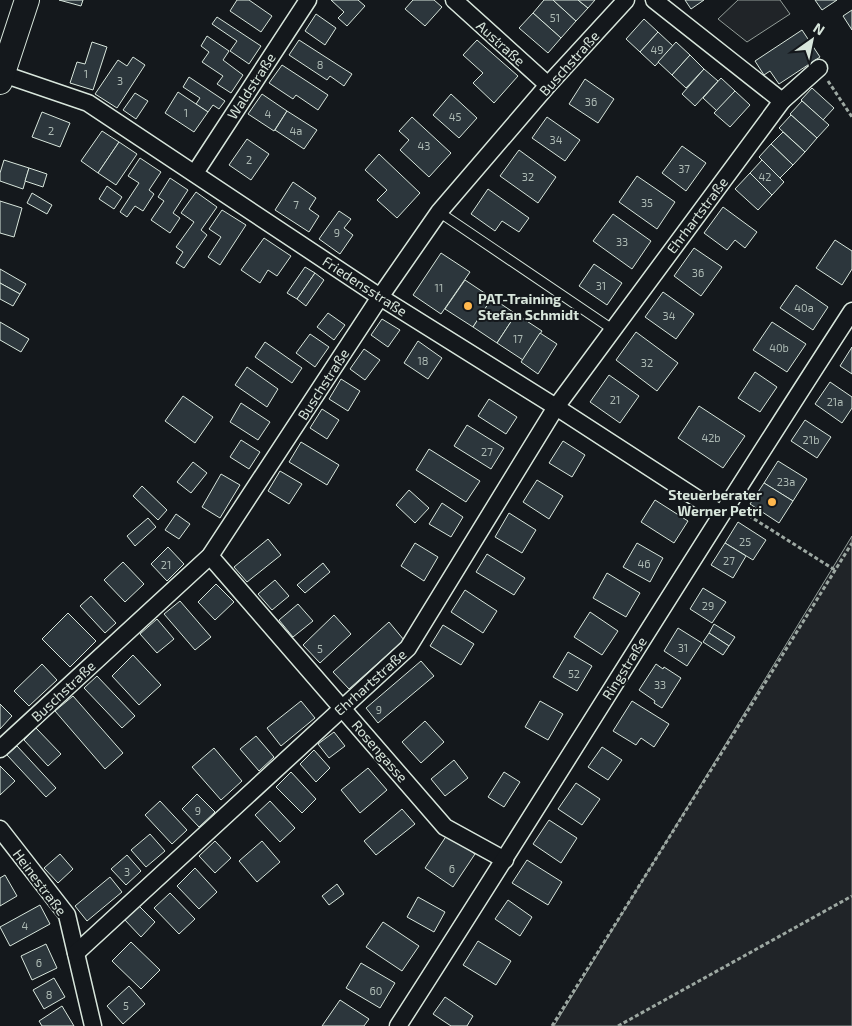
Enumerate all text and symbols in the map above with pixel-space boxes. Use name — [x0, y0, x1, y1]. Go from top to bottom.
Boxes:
house number: 51 — [550, 11, 560, 24]
north arrow — [787, 15, 837, 65]
street label: Austraße — [473, 17, 529, 69]
text: N — [810, 19, 828, 39]
street label: Buschstraße — [535, 27, 603, 99]
house number: 49 — [650, 43, 664, 56]
street label: Waldstraße — [223, 50, 279, 122]
house number: 8 — [317, 58, 323, 71]
house number: 1 — [84, 67, 88, 80]
house number: 3 — [117, 74, 123, 87]
house number: 36 — [585, 95, 597, 108]
house number: 1 — [184, 106, 188, 119]
house number: 4 — [265, 107, 272, 120]
house number: 45 — [449, 110, 461, 123]
house number: 2 — [48, 124, 54, 137]
house number: 4a — [290, 124, 302, 137]
house number: 34 — [550, 133, 563, 146]
house number: 43 — [418, 139, 430, 152]
house number: 2 — [246, 153, 252, 166]
house number: 37 — [678, 162, 690, 175]
house number: 32 — [522, 170, 534, 183]
house number: 42 — [759, 170, 771, 183]
street label: Ehrhartstraße — [663, 174, 731, 256]
house number: 35 — [641, 196, 653, 209]
house number: 7 — [293, 198, 299, 211]
house number: 9 — [334, 226, 340, 239]
house number: 33 — [616, 235, 628, 248]
street label: Friedensstraße — [320, 252, 410, 320]
house number: 36 — [692, 266, 704, 279]
house number: 31 — [596, 279, 606, 292]
house number: 11 — [435, 281, 443, 294]
place label: PAT-Training Stefan Schmidt — [478, 290, 579, 323]
marker: PAT-Training Stefan Schmidt — [462, 300, 474, 312]
house number: 40a — [794, 301, 814, 314]
house number: 34 — [663, 309, 676, 322]
house number: 17 — [513, 332, 523, 345]
house number: 40b — [769, 341, 789, 354]
street label: Buschstraße — [294, 345, 352, 423]
house number: 18 — [417, 354, 429, 367]
house number: 32 — [641, 356, 653, 369]
house number: 21 — [610, 393, 620, 406]
house number: 21a — [827, 395, 843, 408]
house number: 42b — [701, 431, 721, 444]
house number: 21b — [803, 433, 819, 446]
house number: 27 — [481, 445, 493, 458]
house number: 23a — [777, 475, 795, 488]
place label: Steuerberater Werner Petri — [668, 486, 762, 519]
marker: Steuerberater Werner Petri — [766, 496, 778, 508]
house number: 25 — [739, 535, 751, 548]
house number: 27 — [723, 554, 735, 567]
house number: 46 — [637, 557, 651, 570]
house number: 21 — [161, 558, 171, 571]
house number: 29 — [702, 599, 714, 612]
street label: Ringstraße — [598, 633, 650, 703]
house number: 31 — [678, 641, 688, 654]
house number: 5 — [317, 642, 323, 655]
street label: Ehrhartstraße — [330, 645, 410, 719]
street label: Buschstraße — [27, 657, 99, 725]
house number: 52 — [568, 667, 580, 680]
house number: 33 — [654, 678, 666, 691]
house number: 9 — [376, 703, 382, 716]
street label: Rosengasse — [349, 717, 411, 785]
house number: 9 — [195, 804, 201, 817]
street label: Heinestraße — [10, 845, 70, 919]
house number: 6 — [449, 862, 455, 875]
house number: 3 — [124, 865, 130, 878]
house number: 4 — [22, 919, 29, 932]
house number: 6 — [36, 956, 42, 969]
house number: 60 — [370, 984, 382, 997]
house number: 8 — [46, 988, 52, 1001]
house number: 5 — [123, 999, 129, 1012]

